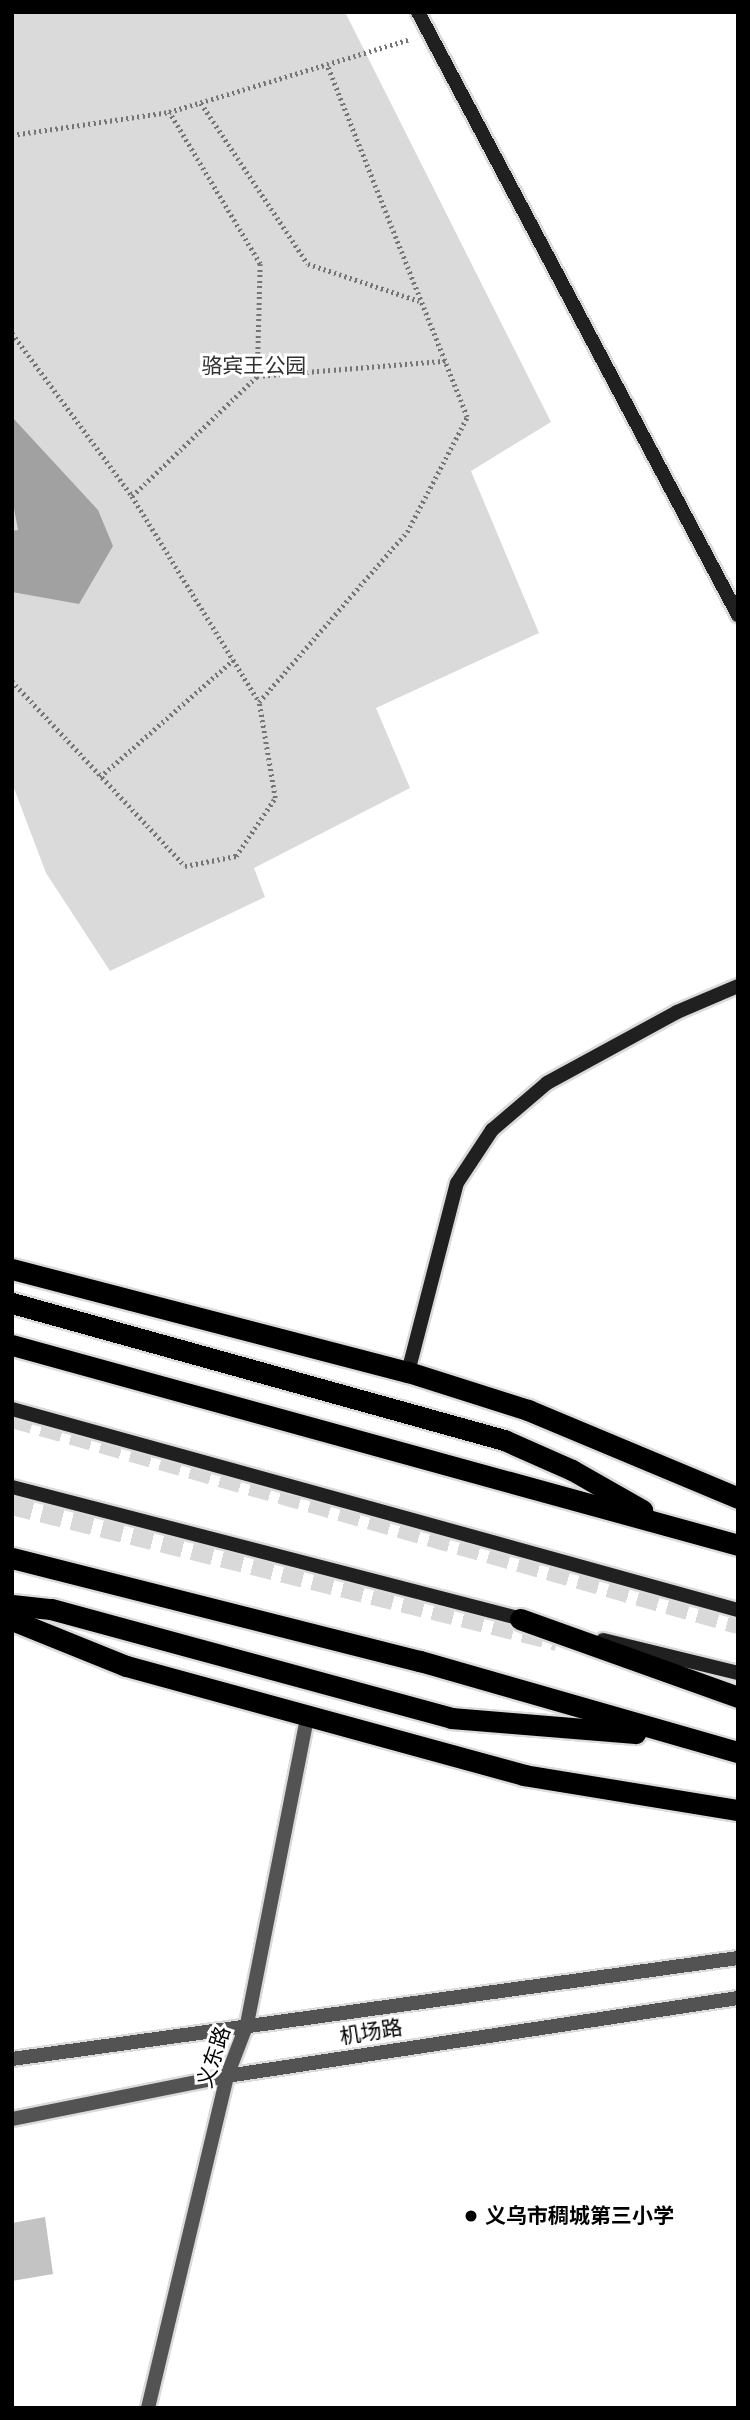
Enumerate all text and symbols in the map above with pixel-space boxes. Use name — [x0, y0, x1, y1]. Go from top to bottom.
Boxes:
park label: 骆宾王公园 — [202, 353, 306, 379]
street label: 机场路 — [338, 2015, 404, 2049]
street label: 义东路 — [192, 2023, 236, 2091]
place label: 义乌市稠城第三小学 — [485, 2203, 674, 2229]
marker: 义乌市稠城第三小学 — [463, 2208, 479, 2224]

